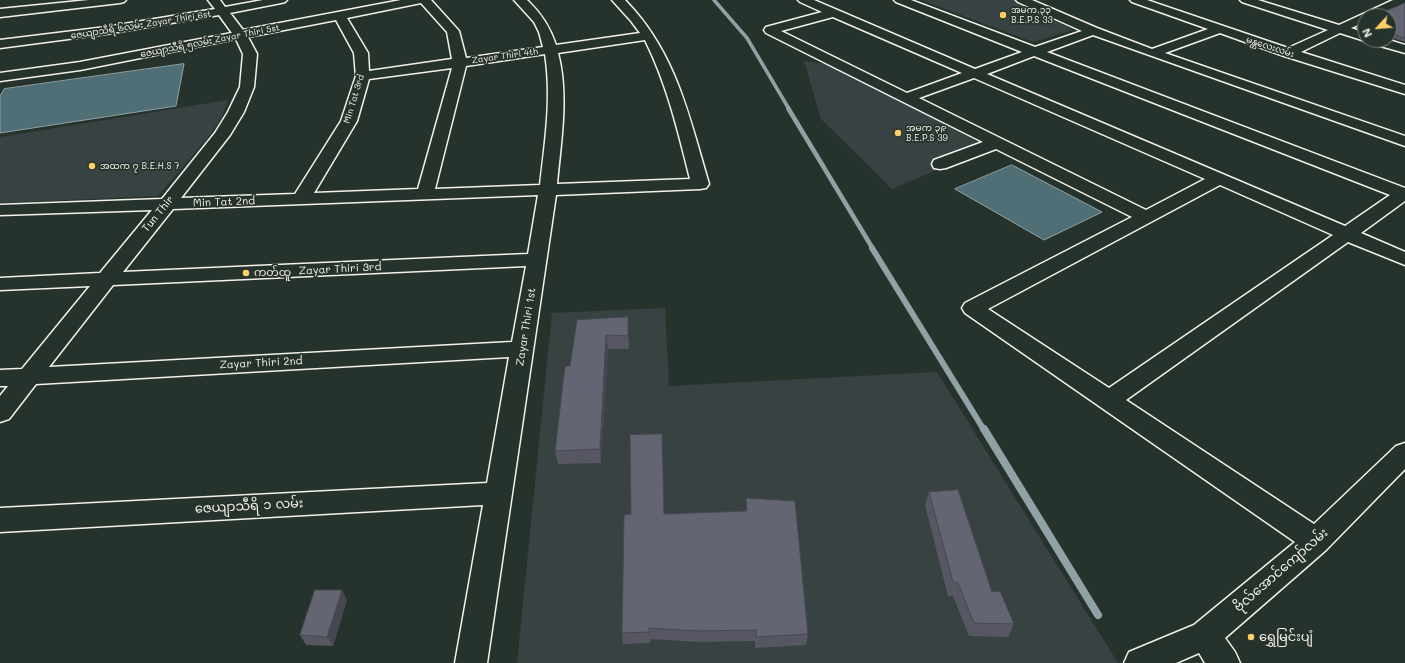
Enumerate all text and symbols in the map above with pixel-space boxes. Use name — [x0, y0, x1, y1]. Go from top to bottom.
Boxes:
place label: အမက ၃၃ B.E.P.S 33 — [1011, 5, 1053, 26]
north arrow — [1357, 8, 1397, 48]
street label: ဇေယျာသီရိ ၆လမ်း Zayar Thiri 6st — [70, 9, 212, 41]
marker: အမက ၃၃ B.E.P.S 33 — [998, 10, 1008, 20]
street label: ဇေယျာသီရိ ၅လမ်း Zayar Thiri 5st — [139, 22, 281, 60]
text: N — [1358, 26, 1375, 40]
street label: မန္တလေးလမ်း — [1245, 34, 1295, 60]
street label: Zayar Thiri 4th — [471, 46, 539, 66]
street label: Min Tat 3rd — [341, 73, 367, 125]
place label: အမက ၃၉ B.E.P.S 39 — [906, 123, 948, 144]
marker: အမက ၃၉ B.E.P.S 39 — [893, 128, 903, 138]
marker: အထက ၇ B.E.H.S 7 — [87, 161, 97, 171]
place label: အထက ၇ B.E.H.S 7 — [100, 161, 180, 171]
street label: Tun Thir — [139, 193, 177, 235]
street label: Min Tat 2nd — [193, 194, 255, 210]
street label: Zayar Thiri 3rd — [298, 260, 382, 278]
place label: ကတ်ထူ — [254, 266, 291, 280]
marker: ကတ်ထူ — [241, 268, 251, 278]
street label: Zayar Thiri 1st — [513, 287, 539, 367]
street label: Zayar Thiri 2nd — [219, 354, 303, 372]
street label: ဇေယျာသီရိ ၁ လမ်း — [194, 495, 304, 517]
street label: ဗိုလ်အောင်ကျော်လမ်း — [1231, 525, 1331, 615]
place label: ရွှေမြင်းပျံ — [1259, 629, 1313, 645]
marker: ရွှေမြင်းပျံ — [1246, 632, 1256, 642]

